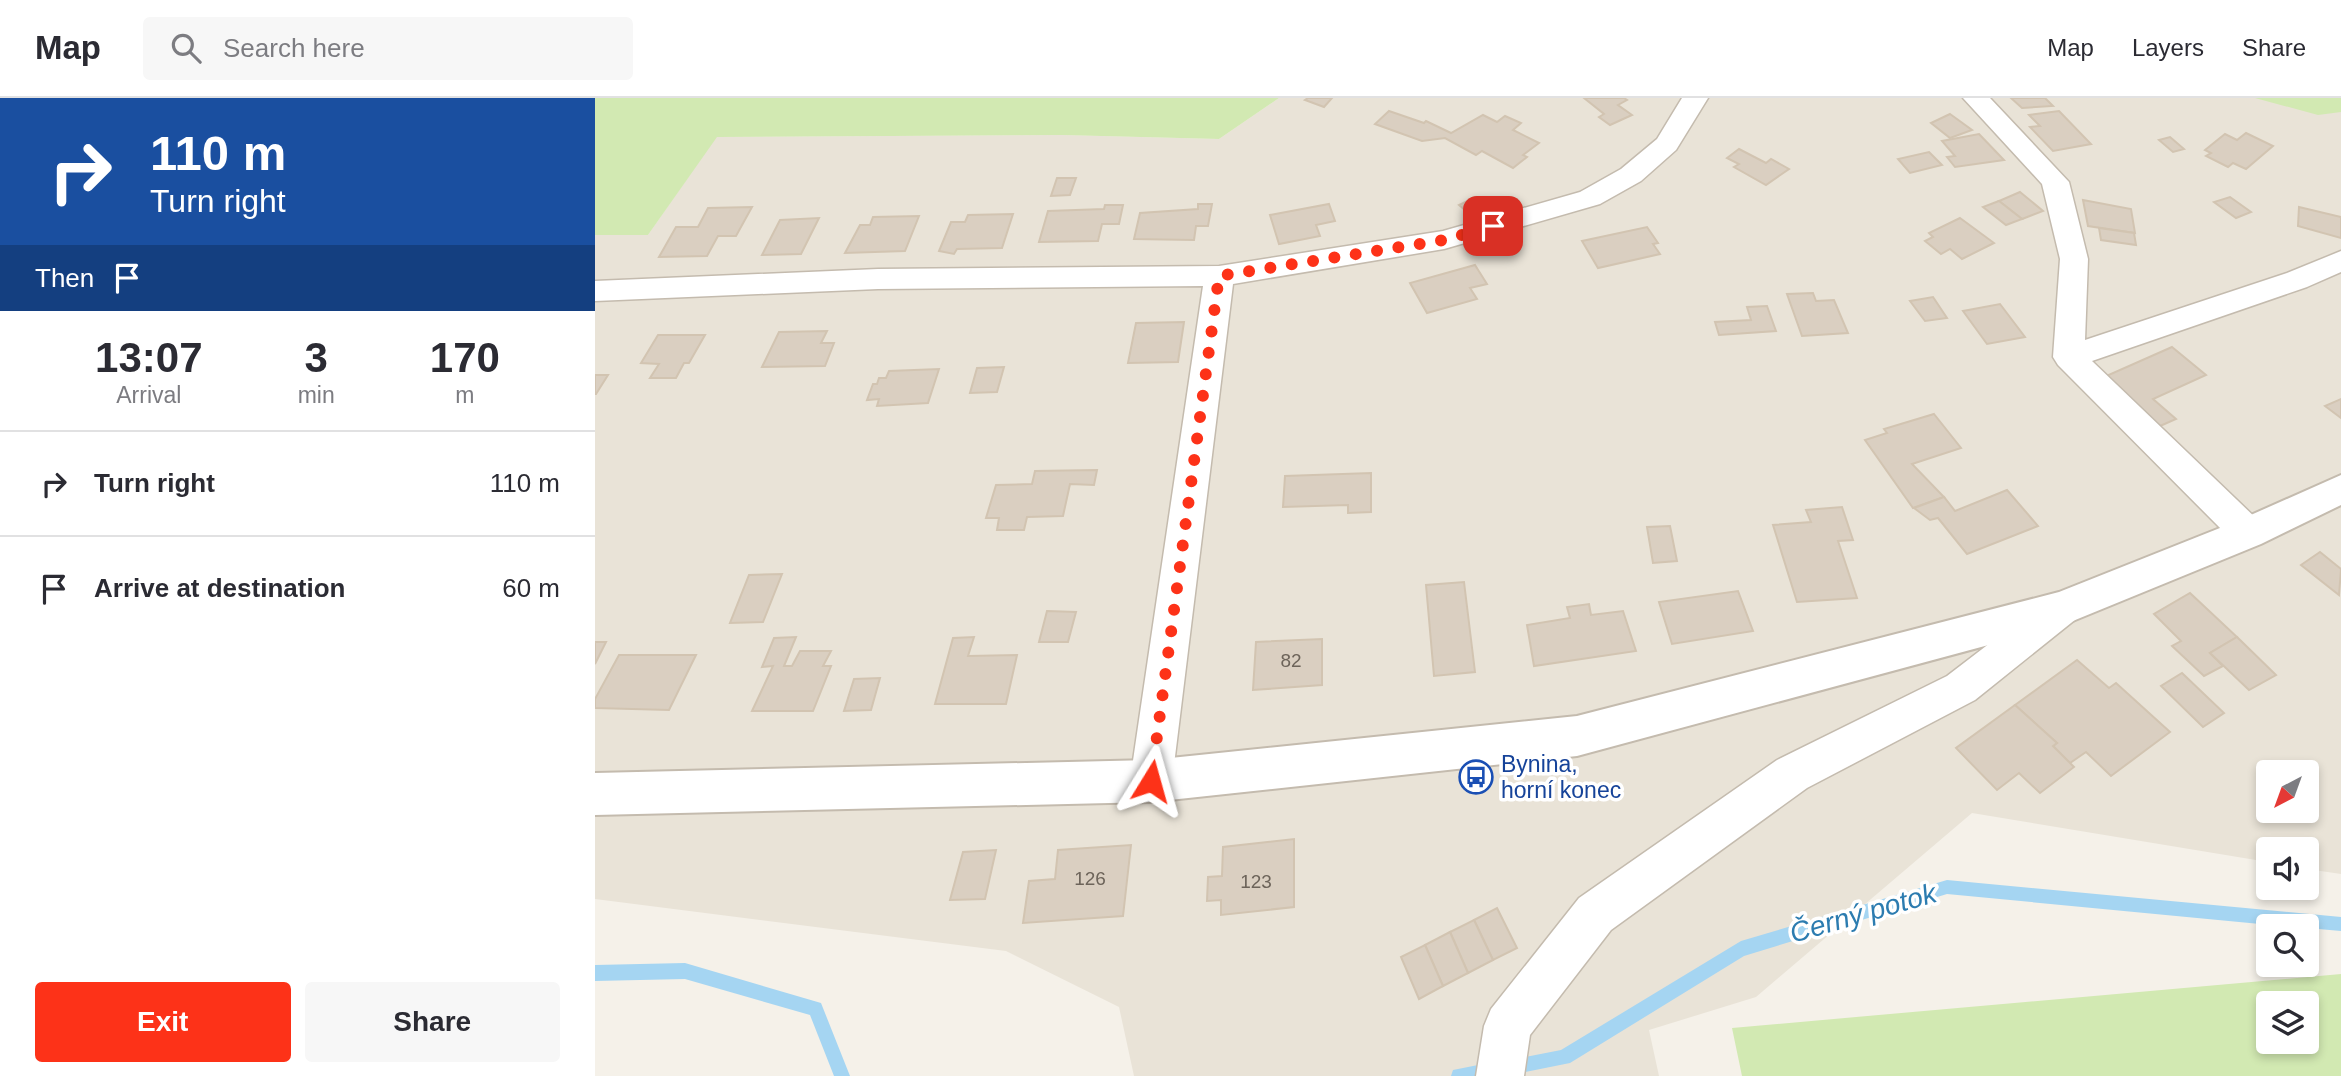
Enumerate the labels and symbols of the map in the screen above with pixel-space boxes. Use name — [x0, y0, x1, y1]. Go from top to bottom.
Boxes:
pin — [1463, 196, 1523, 256]
house number: 82 — [1280, 650, 1302, 671]
position arrow — [1114, 744, 1188, 818]
place label: Bynina, horní konec — [1501, 751, 1621, 803]
bus stop icon: Bynina, horní konec — [1457, 758, 1495, 796]
north arrow — [2256, 760, 2319, 822]
house number: 126 — [1074, 868, 1106, 889]
house number: 123 — [1240, 871, 1272, 892]
water label: Černý potok — [1786, 877, 1942, 949]

